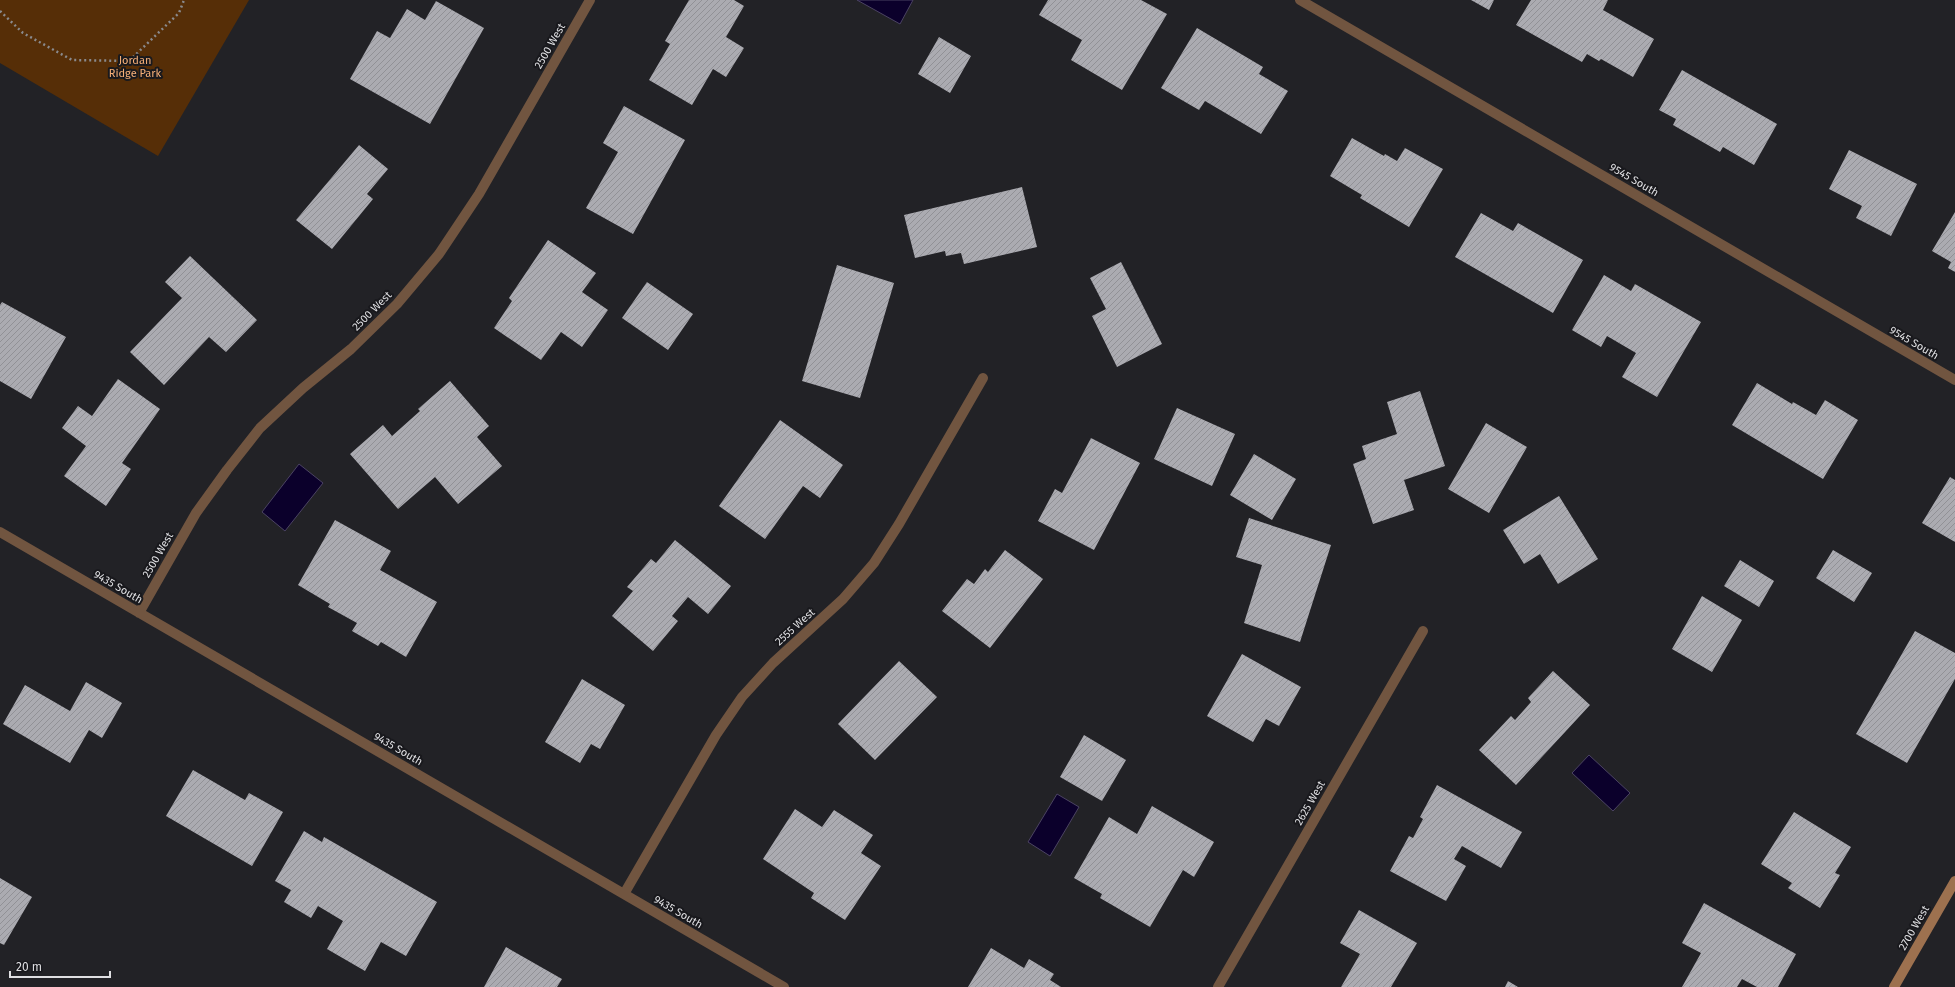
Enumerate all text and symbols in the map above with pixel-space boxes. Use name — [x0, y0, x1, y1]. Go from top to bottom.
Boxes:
street label: 2500 West — [532, 21, 568, 71]
park label: Jordan Ridge Park — [109, 54, 162, 80]
street label: 9545 South — [1607, 161, 1661, 199]
street label: 2500 West — [350, 289, 394, 333]
street label: 9545 South — [1887, 324, 1941, 362]
street label: 2500 West — [140, 530, 176, 580]
street label: 9435 South — [91, 568, 145, 606]
street label: 2555 West — [772, 606, 818, 648]
street label: 9435 South — [371, 730, 425, 768]
street label: 2625 West — [1292, 778, 1328, 828]
street label: 9435 South — [651, 893, 705, 931]
street label: 2700 West — [1896, 903, 1932, 953]
scale bar — [10, 953, 110, 979]
text: 20 m — [16, 960, 42, 974]

